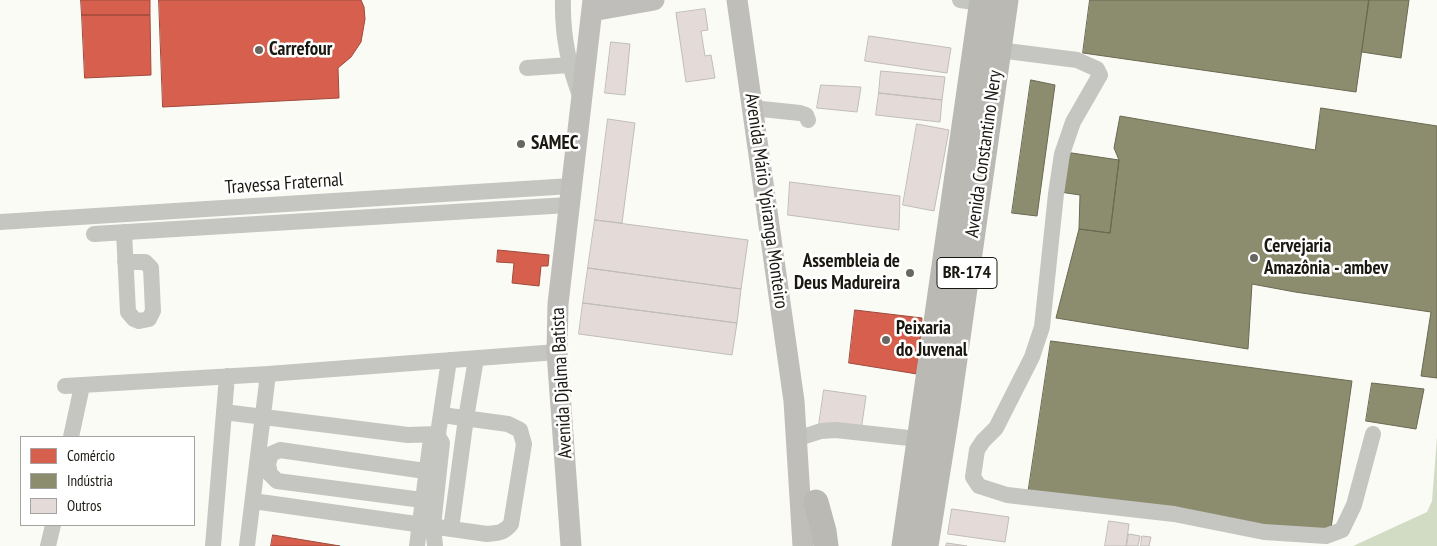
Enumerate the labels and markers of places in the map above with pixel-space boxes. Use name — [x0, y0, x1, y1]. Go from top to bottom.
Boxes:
place label: Carrefour — [269, 39, 332, 61]
marker: Carrefour — [253, 44, 265, 56]
place label: SAMEC — [531, 133, 578, 155]
marker: SAMEC — [515, 138, 527, 150]
place label: Cervejaria Amazônia - ambev — [1264, 236, 1388, 280]
place label: Assembleia de Deus Madureira — [794, 251, 900, 295]
marker: Cervejaria Amazônia - ambev — [1248, 252, 1260, 264]
marker: Assembleia de Deus Madureira — [904, 267, 916, 279]
place label: Peixaria do Juvenal — [896, 318, 967, 362]
marker: Peixaria do Juvenal — [880, 334, 892, 346]

